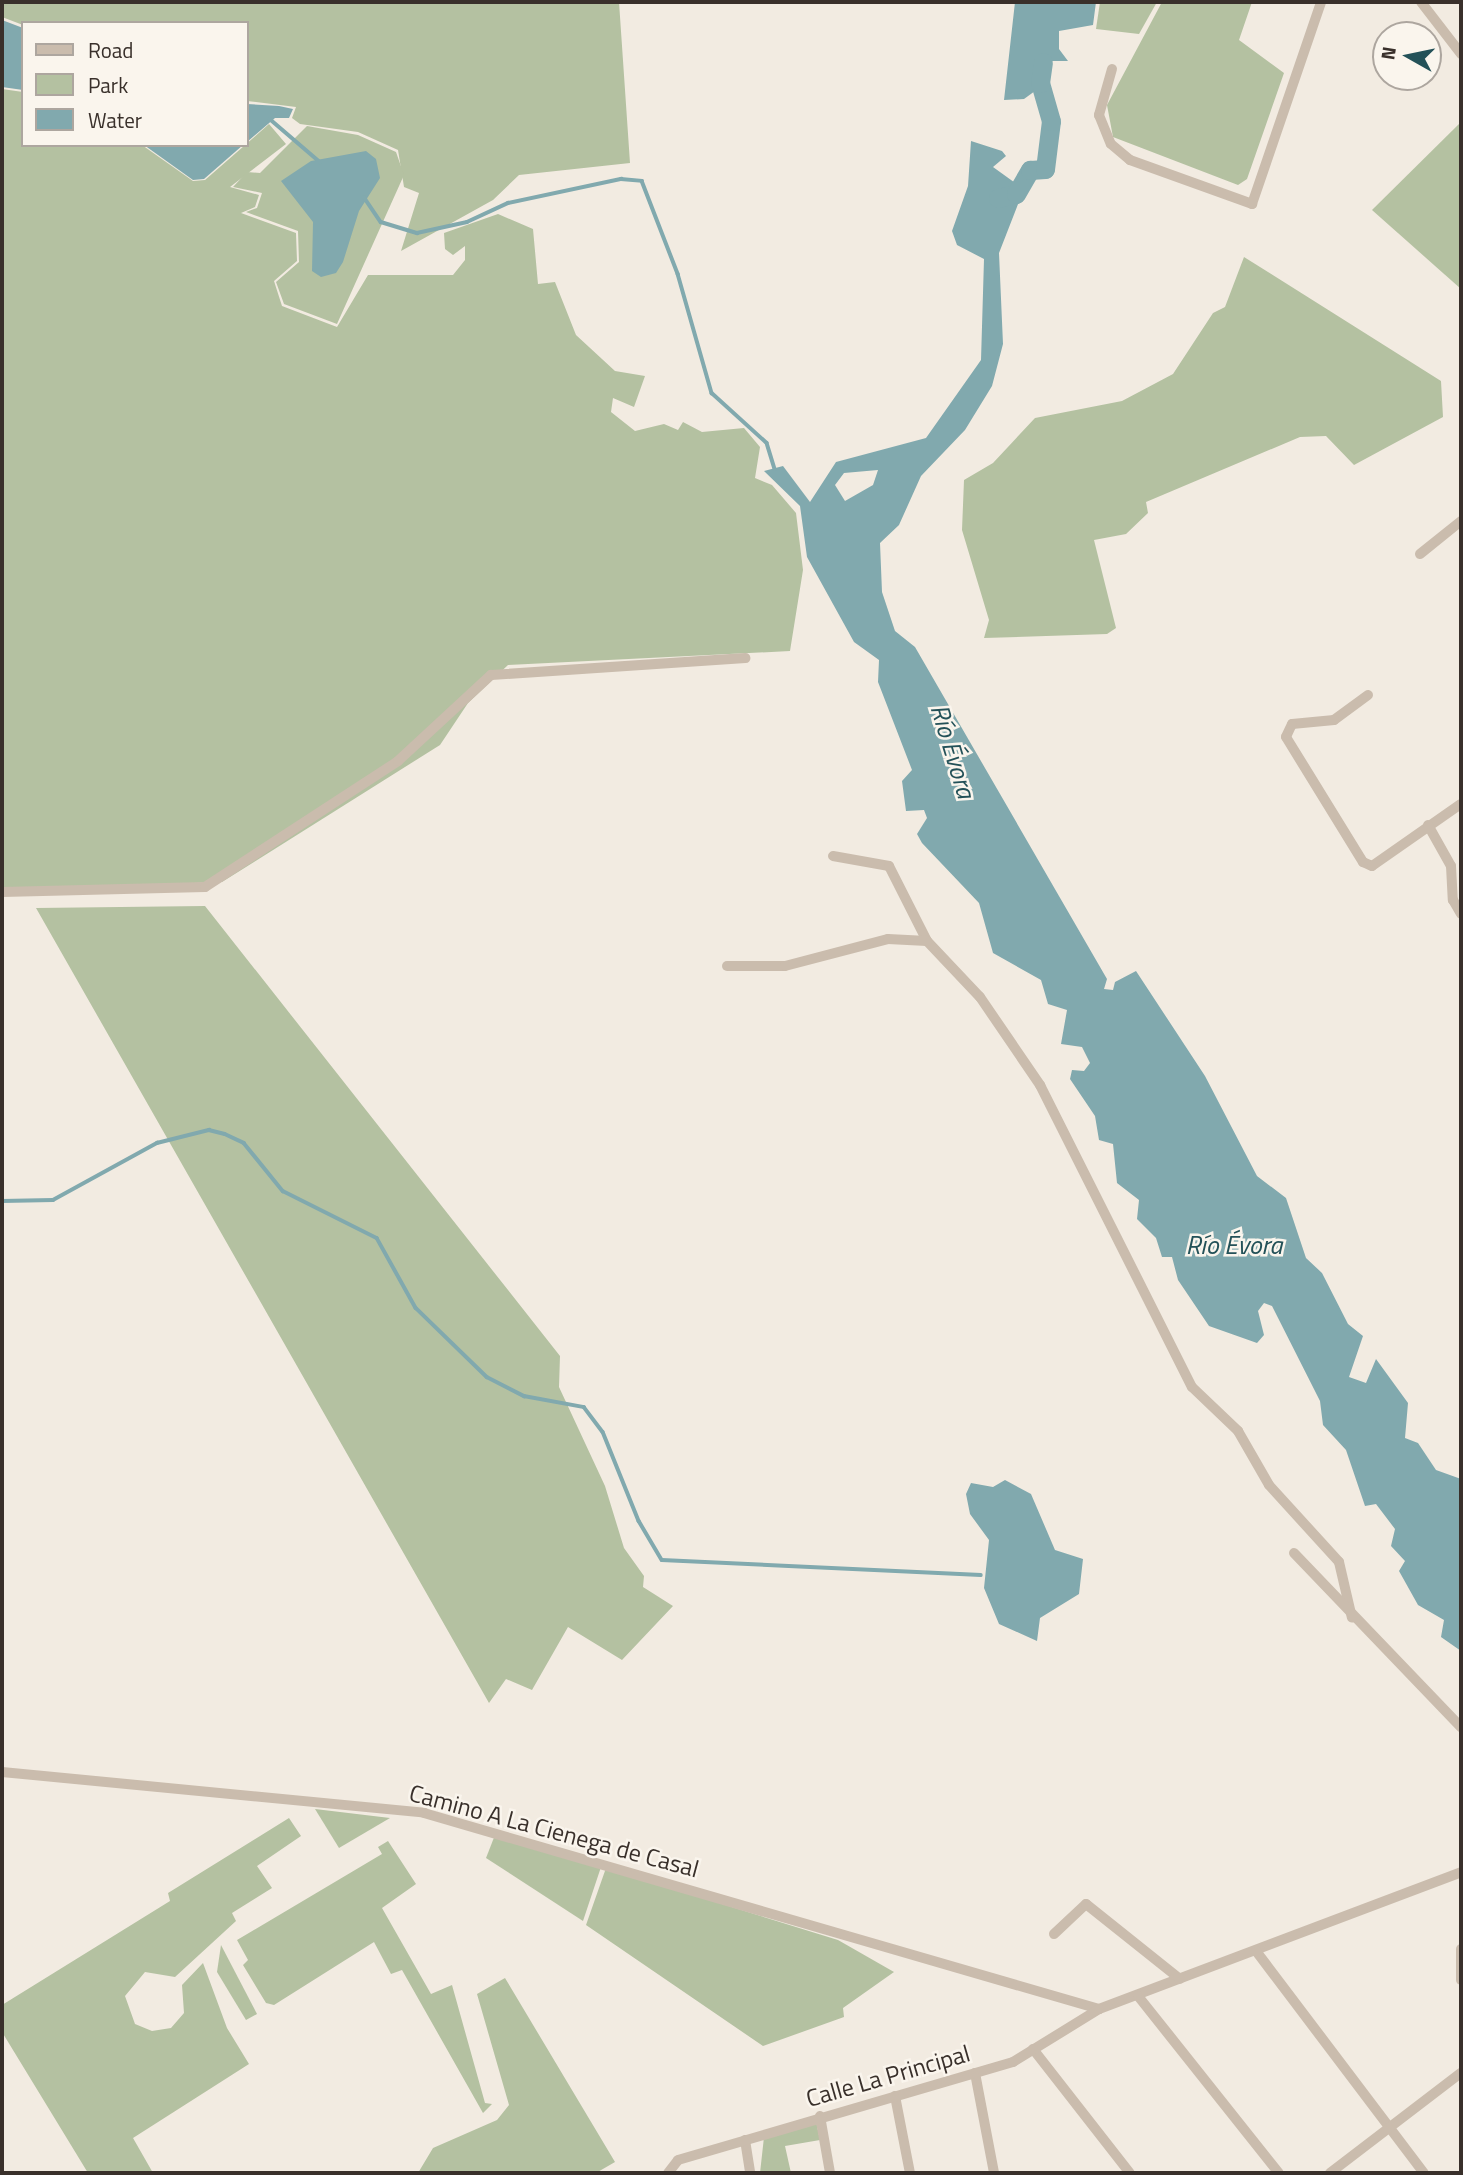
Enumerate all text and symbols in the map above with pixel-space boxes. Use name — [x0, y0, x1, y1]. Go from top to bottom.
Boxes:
legend — [21, 21, 248, 147]
north arrow — [1372, 21, 1442, 91]
text: Road — [88, 34, 133, 66]
text: N — [1372, 44, 1403, 62]
text: Park — [88, 69, 128, 101]
text: Water — [88, 104, 142, 136]
water label: Río Évora — [924, 700, 982, 802]
water label: Río Évora — [1186, 1229, 1282, 1261]
street label: Camino A La Cienega de Casal — [406, 1778, 702, 1884]
street label: Calle La Principal — [803, 2039, 973, 2113]

